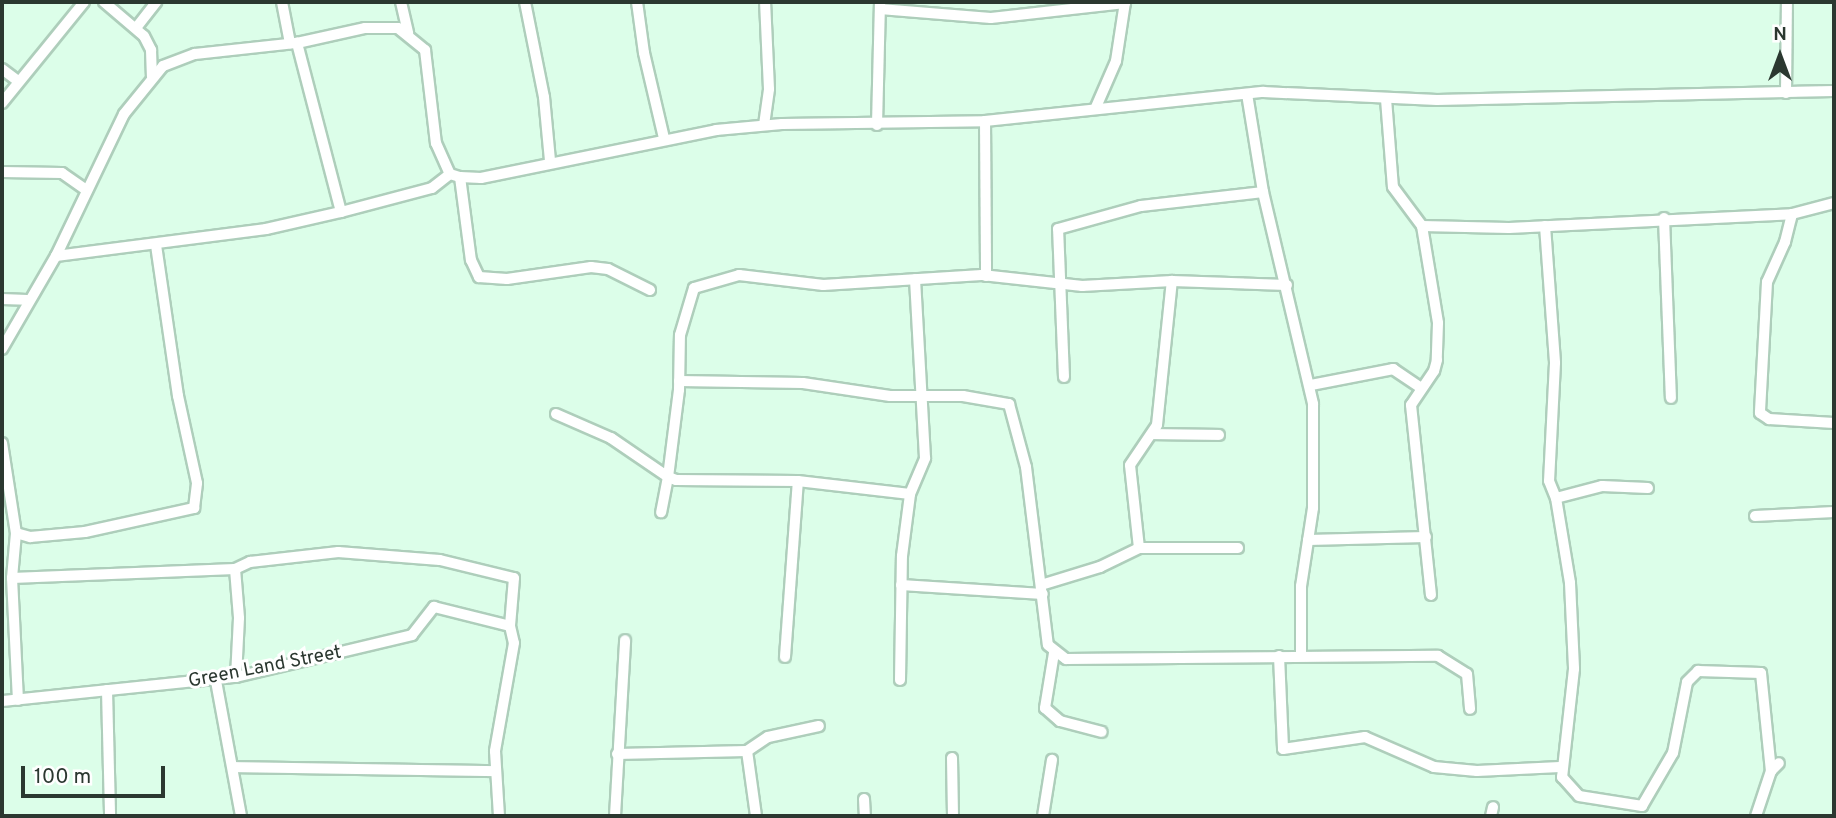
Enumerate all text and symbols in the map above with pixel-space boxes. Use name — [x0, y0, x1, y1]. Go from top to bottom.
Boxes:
north arrow — [1745, 21, 1815, 91]
text: N — [1773, 23, 1787, 47]
street label: Green Land Street — [187, 642, 343, 694]
scale bar — [24, 752, 168, 796]
text: 100 m — [34, 764, 91, 791]

